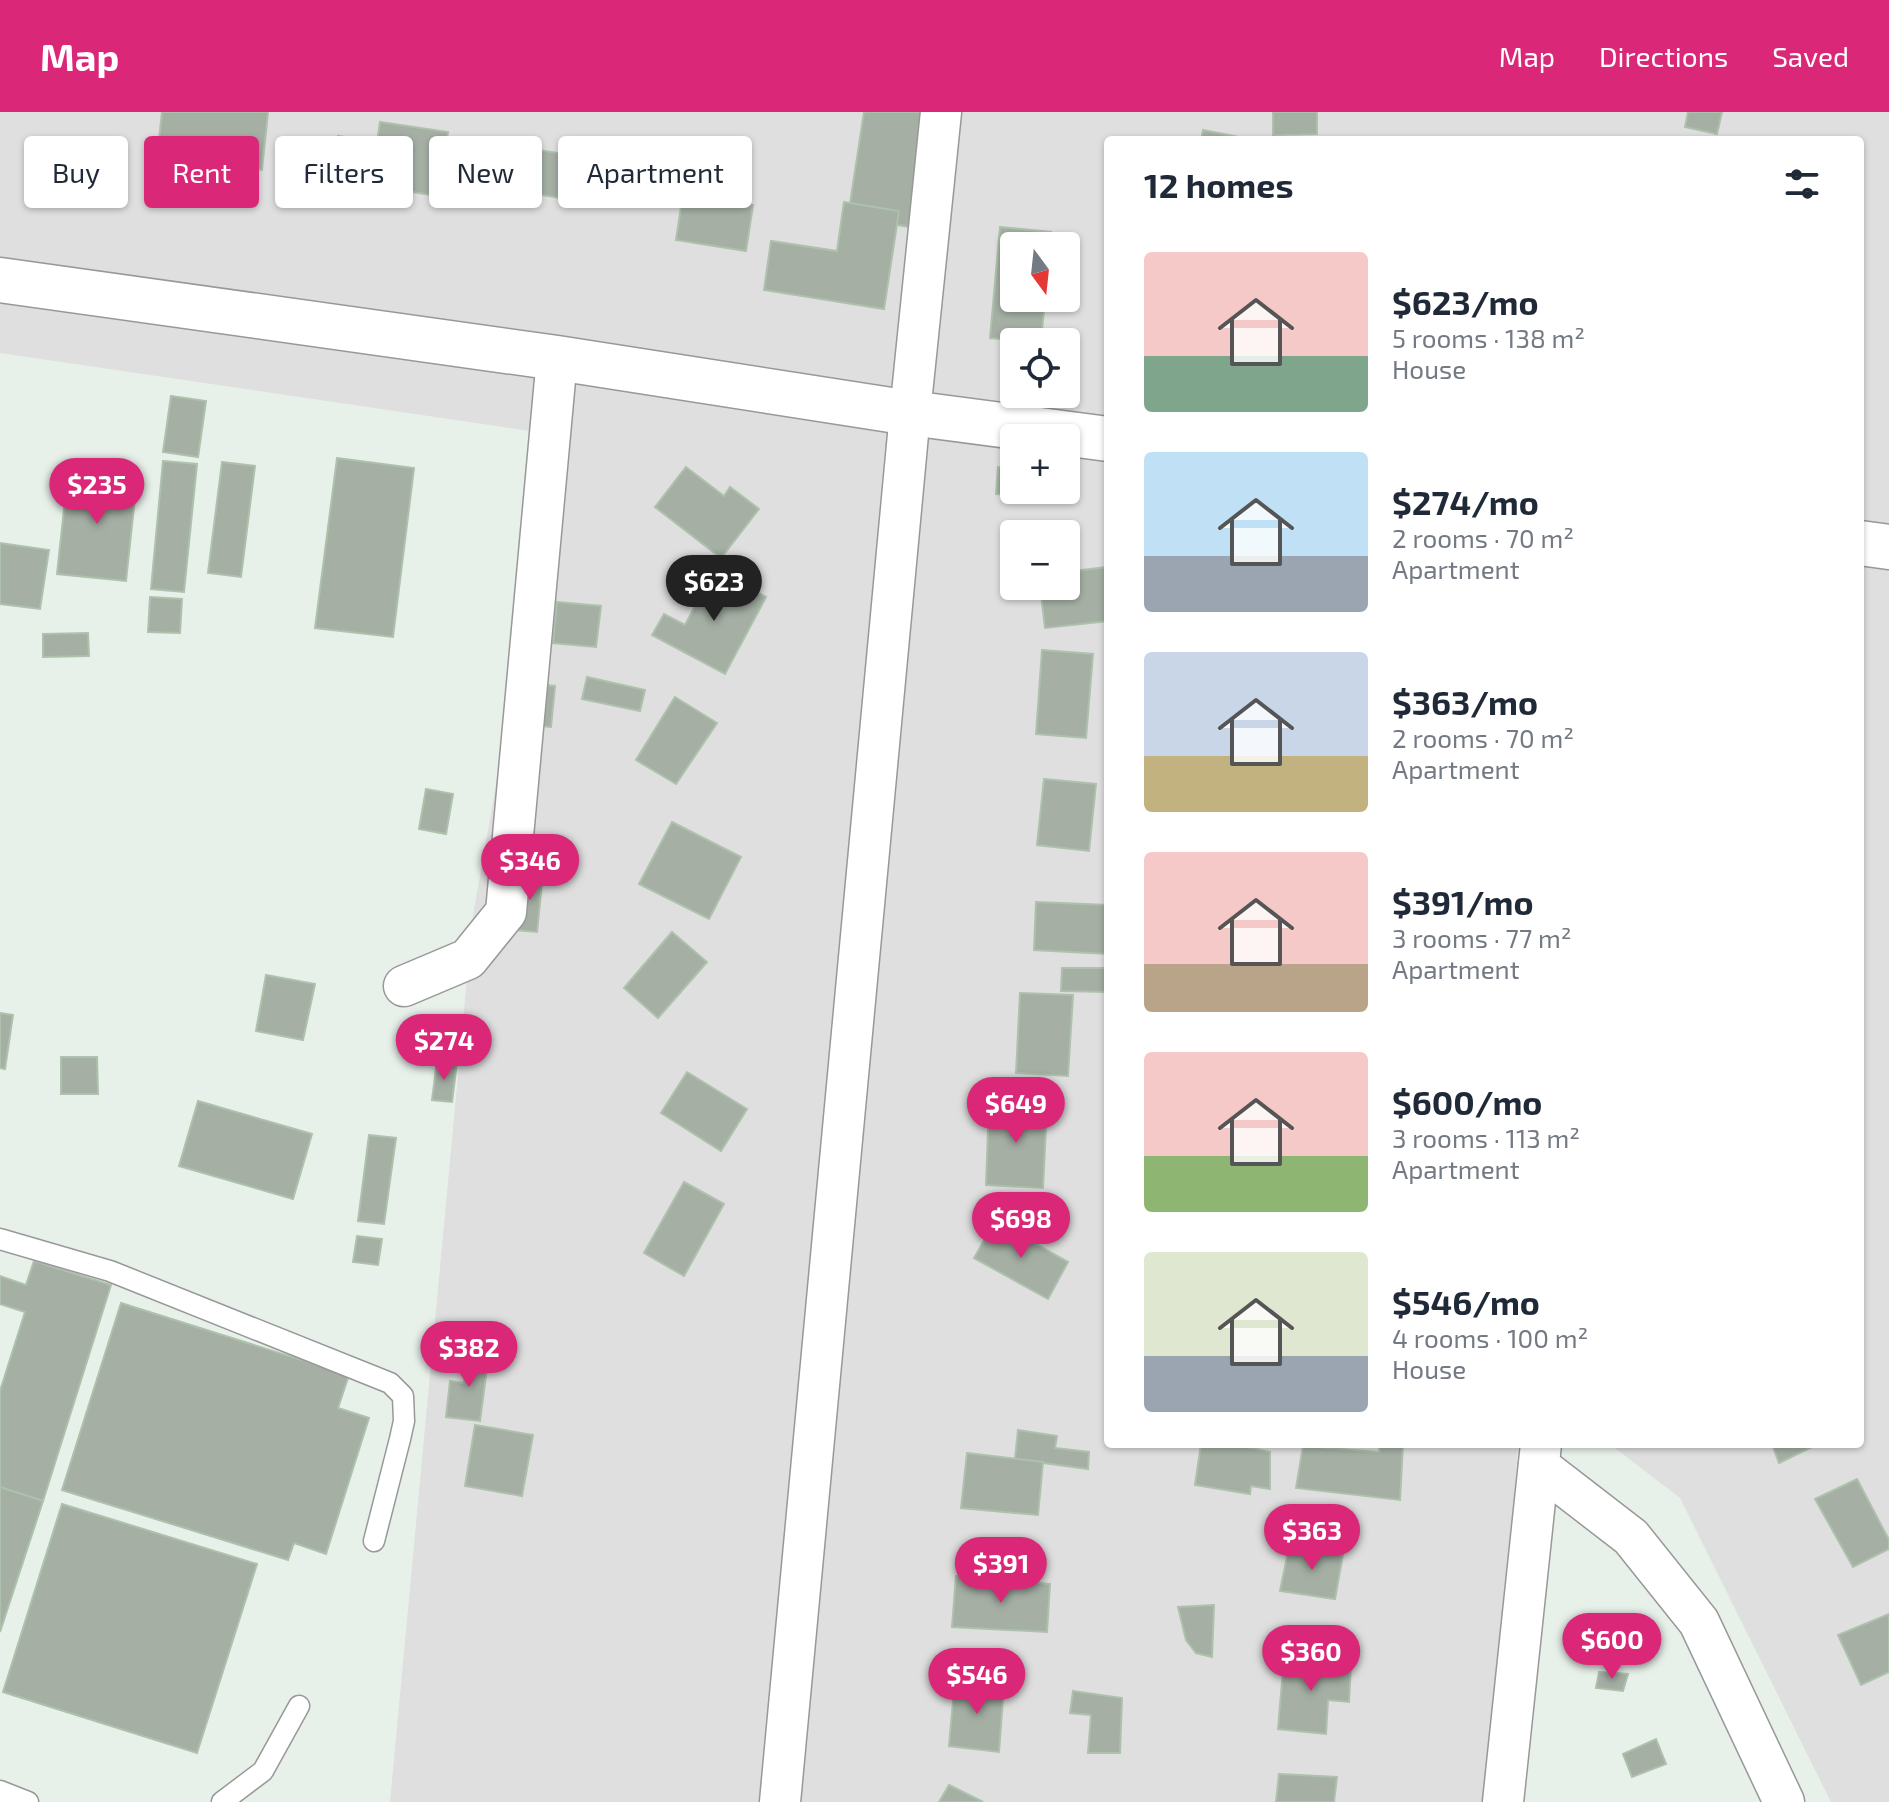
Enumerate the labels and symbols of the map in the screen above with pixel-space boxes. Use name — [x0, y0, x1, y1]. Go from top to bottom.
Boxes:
north arrow — [1000, 232, 1080, 312]
pin: $235 — [50, 458, 144, 526]
pin: $623 — [667, 555, 761, 623]
pin: $346 — [483, 834, 577, 902]
pin: $274 — [397, 1014, 491, 1082]
pin: $649 — [969, 1077, 1063, 1145]
pin: $698 — [974, 1192, 1068, 1260]
pin: $382 — [422, 1321, 516, 1389]
pin: $363 — [1265, 1504, 1359, 1572]
pin: $391 — [954, 1537, 1048, 1605]
pin: $600 — [1565, 1613, 1659, 1681]
pin: $360 — [1264, 1625, 1358, 1693]
pin: $546 — [930, 1648, 1024, 1716]

